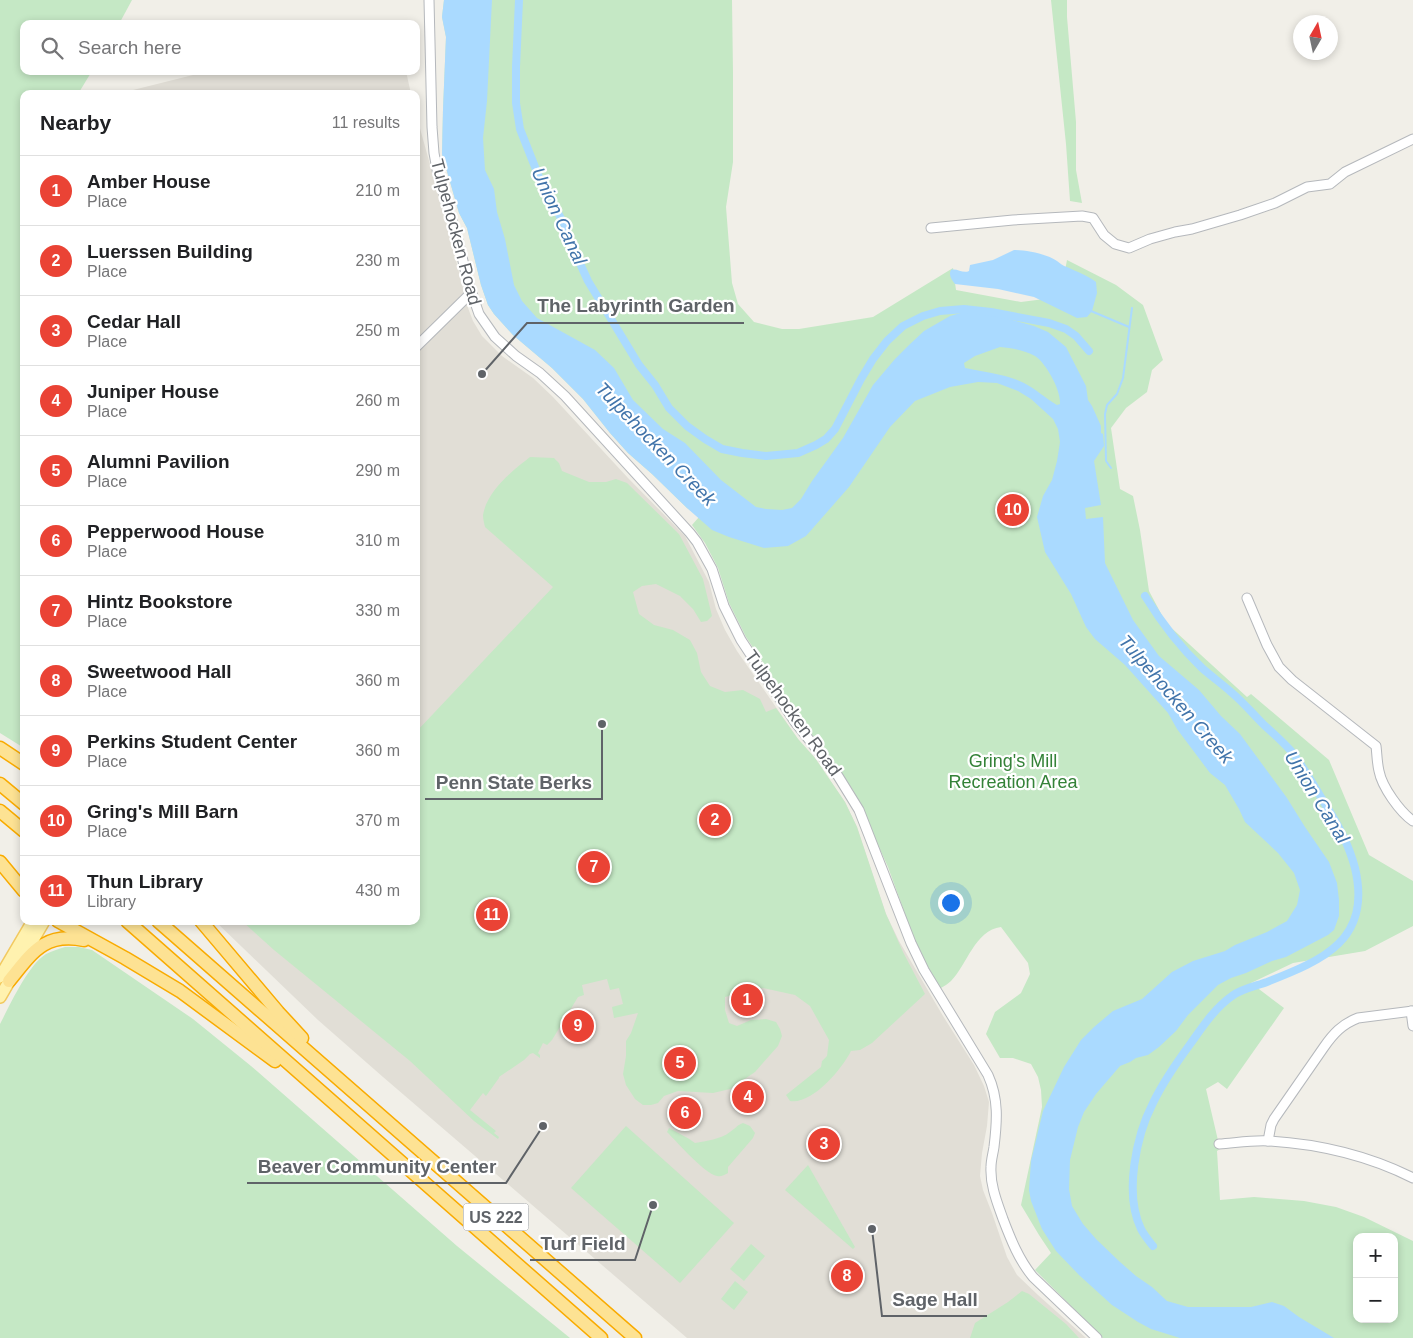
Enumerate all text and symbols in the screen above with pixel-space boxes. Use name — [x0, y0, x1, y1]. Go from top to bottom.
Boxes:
north arrow — [1293, 15, 1338, 60]
search box — [20, 20, 420, 75]
icon: search — [38, 34, 66, 62]
text: Search here — [78, 37, 182, 58]
text: Nearby — [40, 111, 111, 134]
text: 11 results — [332, 114, 400, 131]
street label: Tulpehocken Road — [427, 157, 485, 307]
water label: Union Canal — [527, 164, 591, 269]
text: Amber House — [87, 171, 211, 192]
text: 1 — [52, 182, 60, 199]
text: 210 m — [356, 182, 400, 199]
text: Place — [87, 193, 127, 210]
text: Luerssen Building — [87, 241, 253, 262]
text: 2 — [52, 252, 60, 269]
text: 230 m — [356, 252, 400, 269]
text: Place — [87, 263, 127, 280]
callout: The Labyrinth Garden — [527, 289, 744, 323]
text: The Labyrinth Garden — [537, 295, 735, 316]
text: Cedar Hall — [87, 311, 181, 332]
text: 3 — [52, 322, 60, 339]
text: 250 m — [356, 322, 400, 339]
text: Place — [87, 333, 127, 350]
water label: Tulpehocken Creek — [592, 378, 721, 511]
text: Juniper House — [87, 381, 219, 402]
text: 4 — [52, 392, 60, 409]
text: 260 m — [356, 392, 400, 409]
text: Place — [87, 403, 127, 420]
text: Alumni Pavilion — [87, 451, 230, 472]
text: 5 — [52, 462, 60, 479]
text: 290 m — [356, 462, 400, 479]
text: Place — [87, 473, 127, 490]
pin: 10 — [997, 491, 1029, 529]
text: Pepperwood House — [87, 521, 264, 542]
text: 6 — [52, 532, 60, 549]
text: 310 m — [356, 532, 400, 549]
text: Place — [87, 543, 127, 560]
text: Hintz Bookstore — [87, 591, 233, 612]
text: 7 — [52, 602, 60, 619]
text: 330 m — [356, 602, 400, 619]
text: Place — [87, 613, 127, 630]
water label: Tulpehocken Creek — [1114, 630, 1238, 769]
street label: Tulpehocken Road — [741, 646, 845, 780]
text: Sweetwood Hall — [87, 661, 232, 682]
text: 8 — [52, 672, 60, 689]
text: 360 m — [356, 672, 400, 689]
text: Place — [87, 683, 127, 700]
text: Perkins Student Center — [87, 731, 297, 752]
text: 9 — [52, 742, 60, 759]
text: 360 m — [356, 742, 400, 759]
water label: Union Canal — [1280, 747, 1354, 848]
park label: Gring's Mill Recreation Area — [948, 751, 1079, 792]
text: Place — [87, 753, 127, 770]
callout: Penn State Berks — [425, 765, 602, 799]
text: Penn State Berks — [436, 772, 592, 793]
text: Gring's Mill Barn — [87, 801, 238, 822]
pin: 2 — [699, 801, 731, 839]
text: 10 — [47, 812, 65, 829]
text: 370 m — [356, 812, 400, 829]
text: Place — [87, 823, 127, 840]
pin: 7 — [578, 848, 610, 886]
text: Thun Library — [87, 871, 203, 892]
text: 11 — [48, 882, 64, 899]
text: 430 m — [356, 882, 400, 899]
your location — [938, 890, 964, 916]
text: Library — [87, 893, 136, 910]
pin: 11 — [476, 896, 508, 934]
pin: 1 — [731, 981, 763, 1019]
pin: 9 — [562, 1007, 594, 1045]
pin: 5 — [664, 1044, 696, 1082]
pin: 4 — [732, 1078, 764, 1116]
pin: 6 — [669, 1094, 701, 1132]
pin: 3 — [808, 1125, 840, 1163]
callout: Beaver Community Center — [247, 1149, 506, 1183]
text: Beaver Community Center — [258, 1156, 497, 1177]
road number: US 222 — [464, 1204, 528, 1230]
callout: Turf Field — [530, 1226, 635, 1260]
text: Turf Field — [540, 1233, 626, 1254]
map controls — [1353, 1233, 1398, 1323]
button: + — [1353, 1233, 1398, 1278]
pin: 8 — [831, 1257, 863, 1295]
button: − — [1353, 1278, 1398, 1323]
callout: Sage Hall — [882, 1282, 987, 1316]
text: Sage Hall — [892, 1289, 978, 1310]

